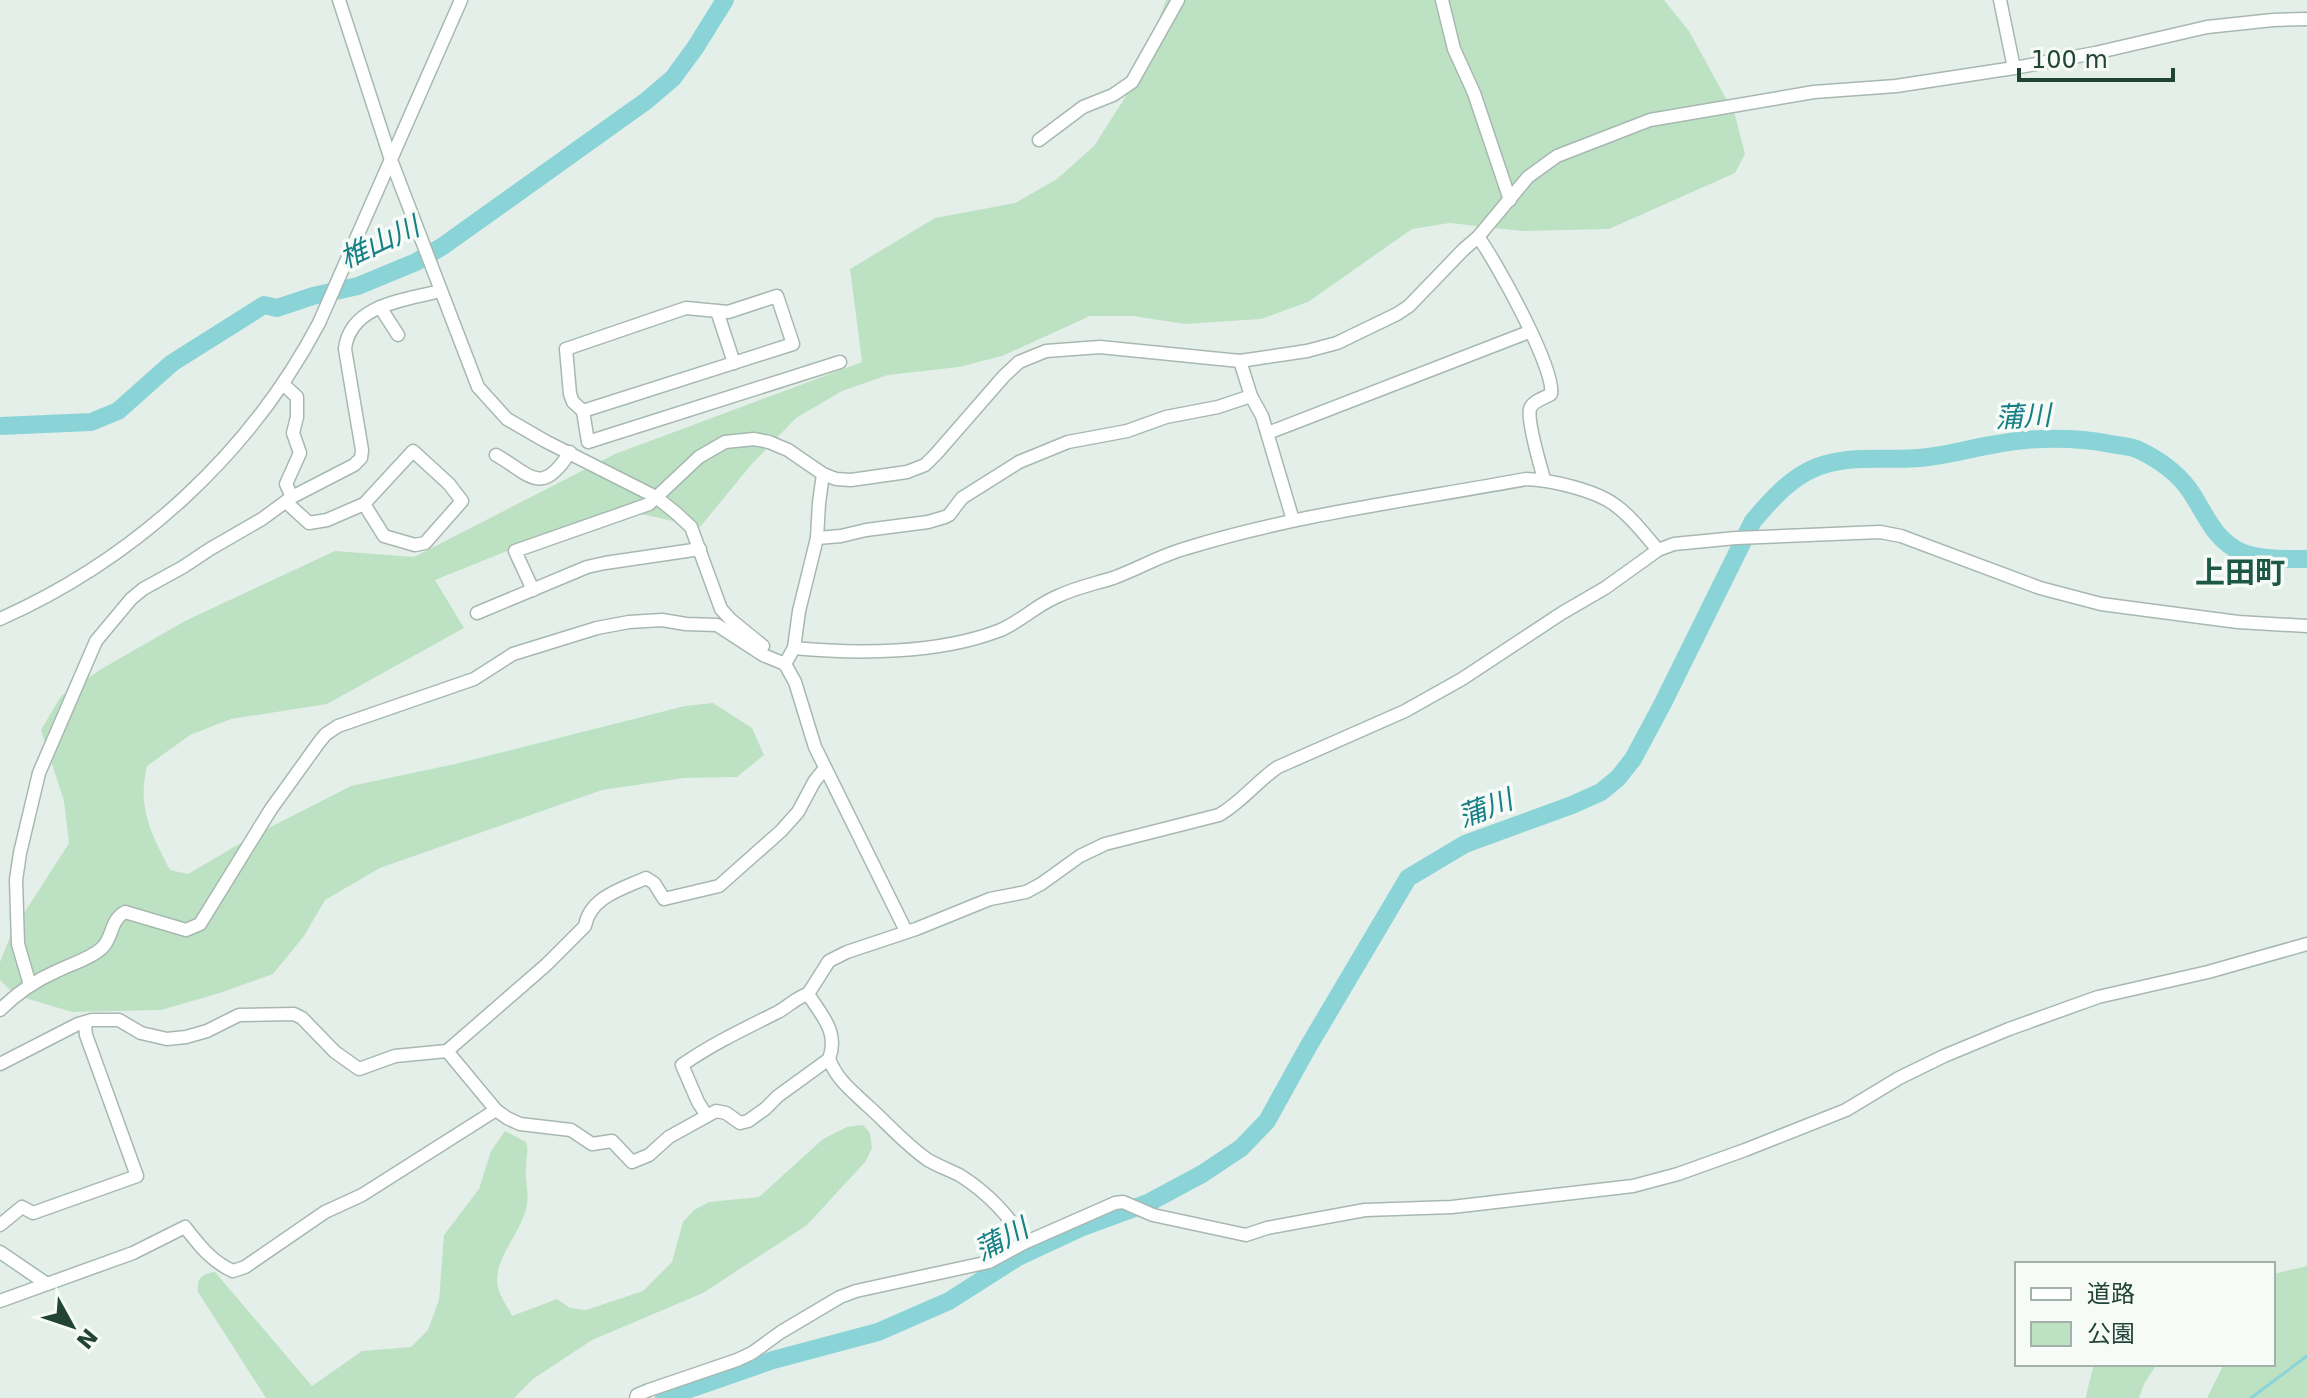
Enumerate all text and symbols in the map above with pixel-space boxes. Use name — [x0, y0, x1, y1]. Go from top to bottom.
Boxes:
scale bar — [2019, 32, 2173, 82]
text: 100 m — [2031, 46, 2108, 74]
water label: 椎山川 — [334, 208, 427, 275]
water label: 蒲川 — [1994, 398, 2055, 434]
district label: 上田町 — [2195, 555, 2285, 590]
water label: 蒲川 — [1453, 782, 1520, 834]
water label: 蒲川 — [969, 1210, 1036, 1267]
legend — [2015, 1262, 2275, 1366]
text: 道路 — [2087, 1280, 2135, 1308]
north arrow — [32, 1286, 112, 1366]
text: 公園 — [2087, 1320, 2135, 1348]
text: N — [71, 1323, 102, 1354]

